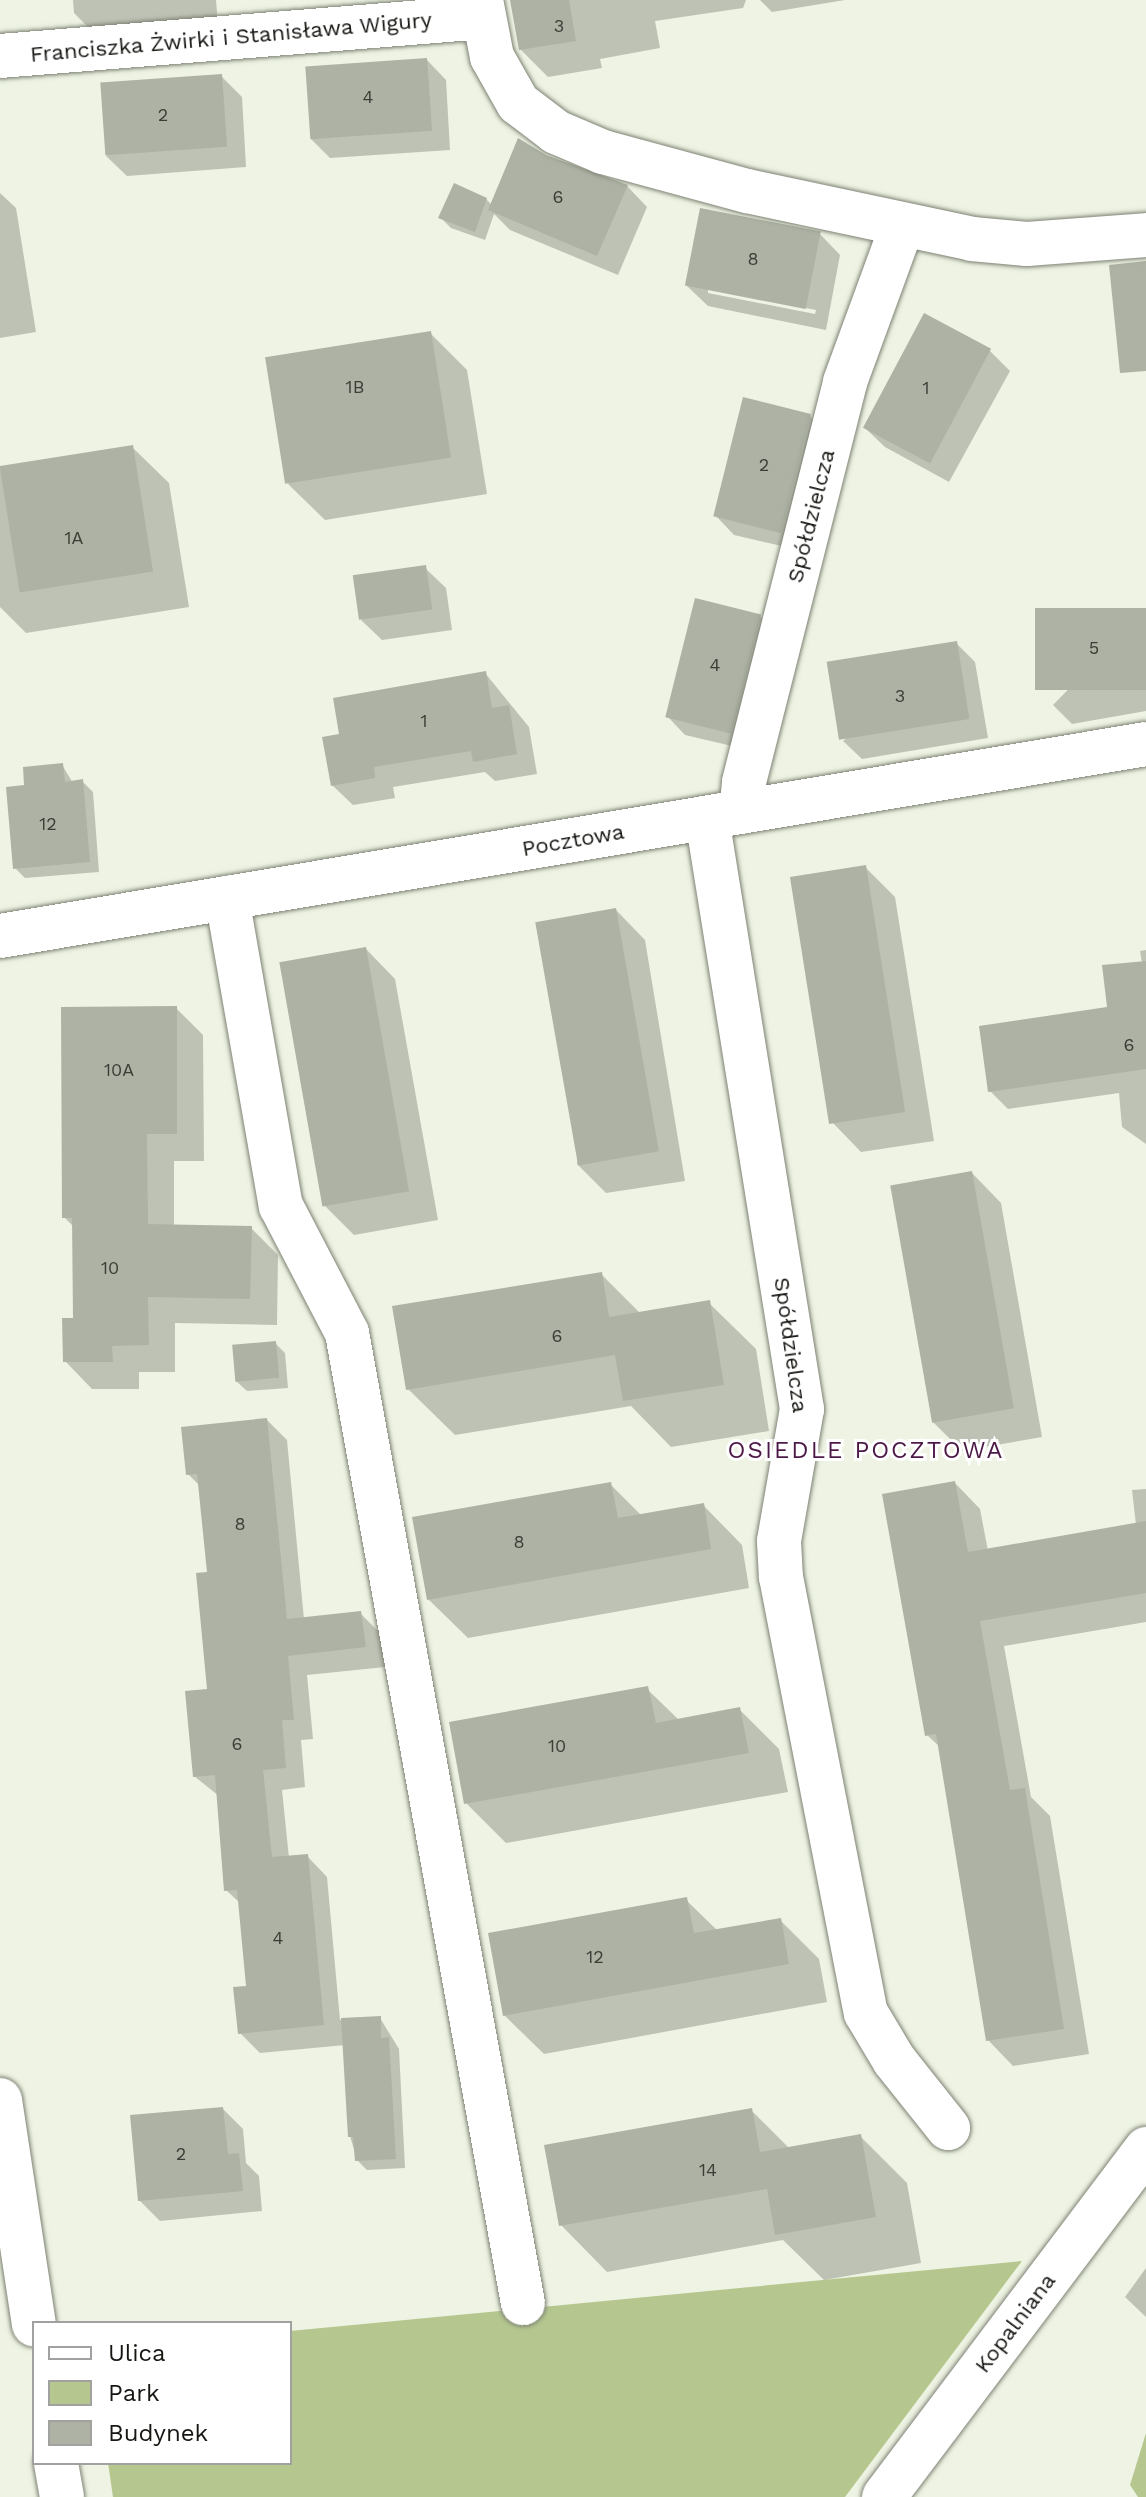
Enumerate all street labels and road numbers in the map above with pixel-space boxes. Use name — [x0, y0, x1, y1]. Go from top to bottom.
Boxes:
street label: Franciszka Żwirki i Stanisława Wigury — [28, 6, 434, 68]
street label: Spółdzielcza — [782, 447, 840, 585]
street label: Pocztowa — [520, 818, 626, 862]
street label: Spółdzielcza — [768, 1276, 814, 1414]
street label: Kopalniana — [969, 2268, 1061, 2378]

